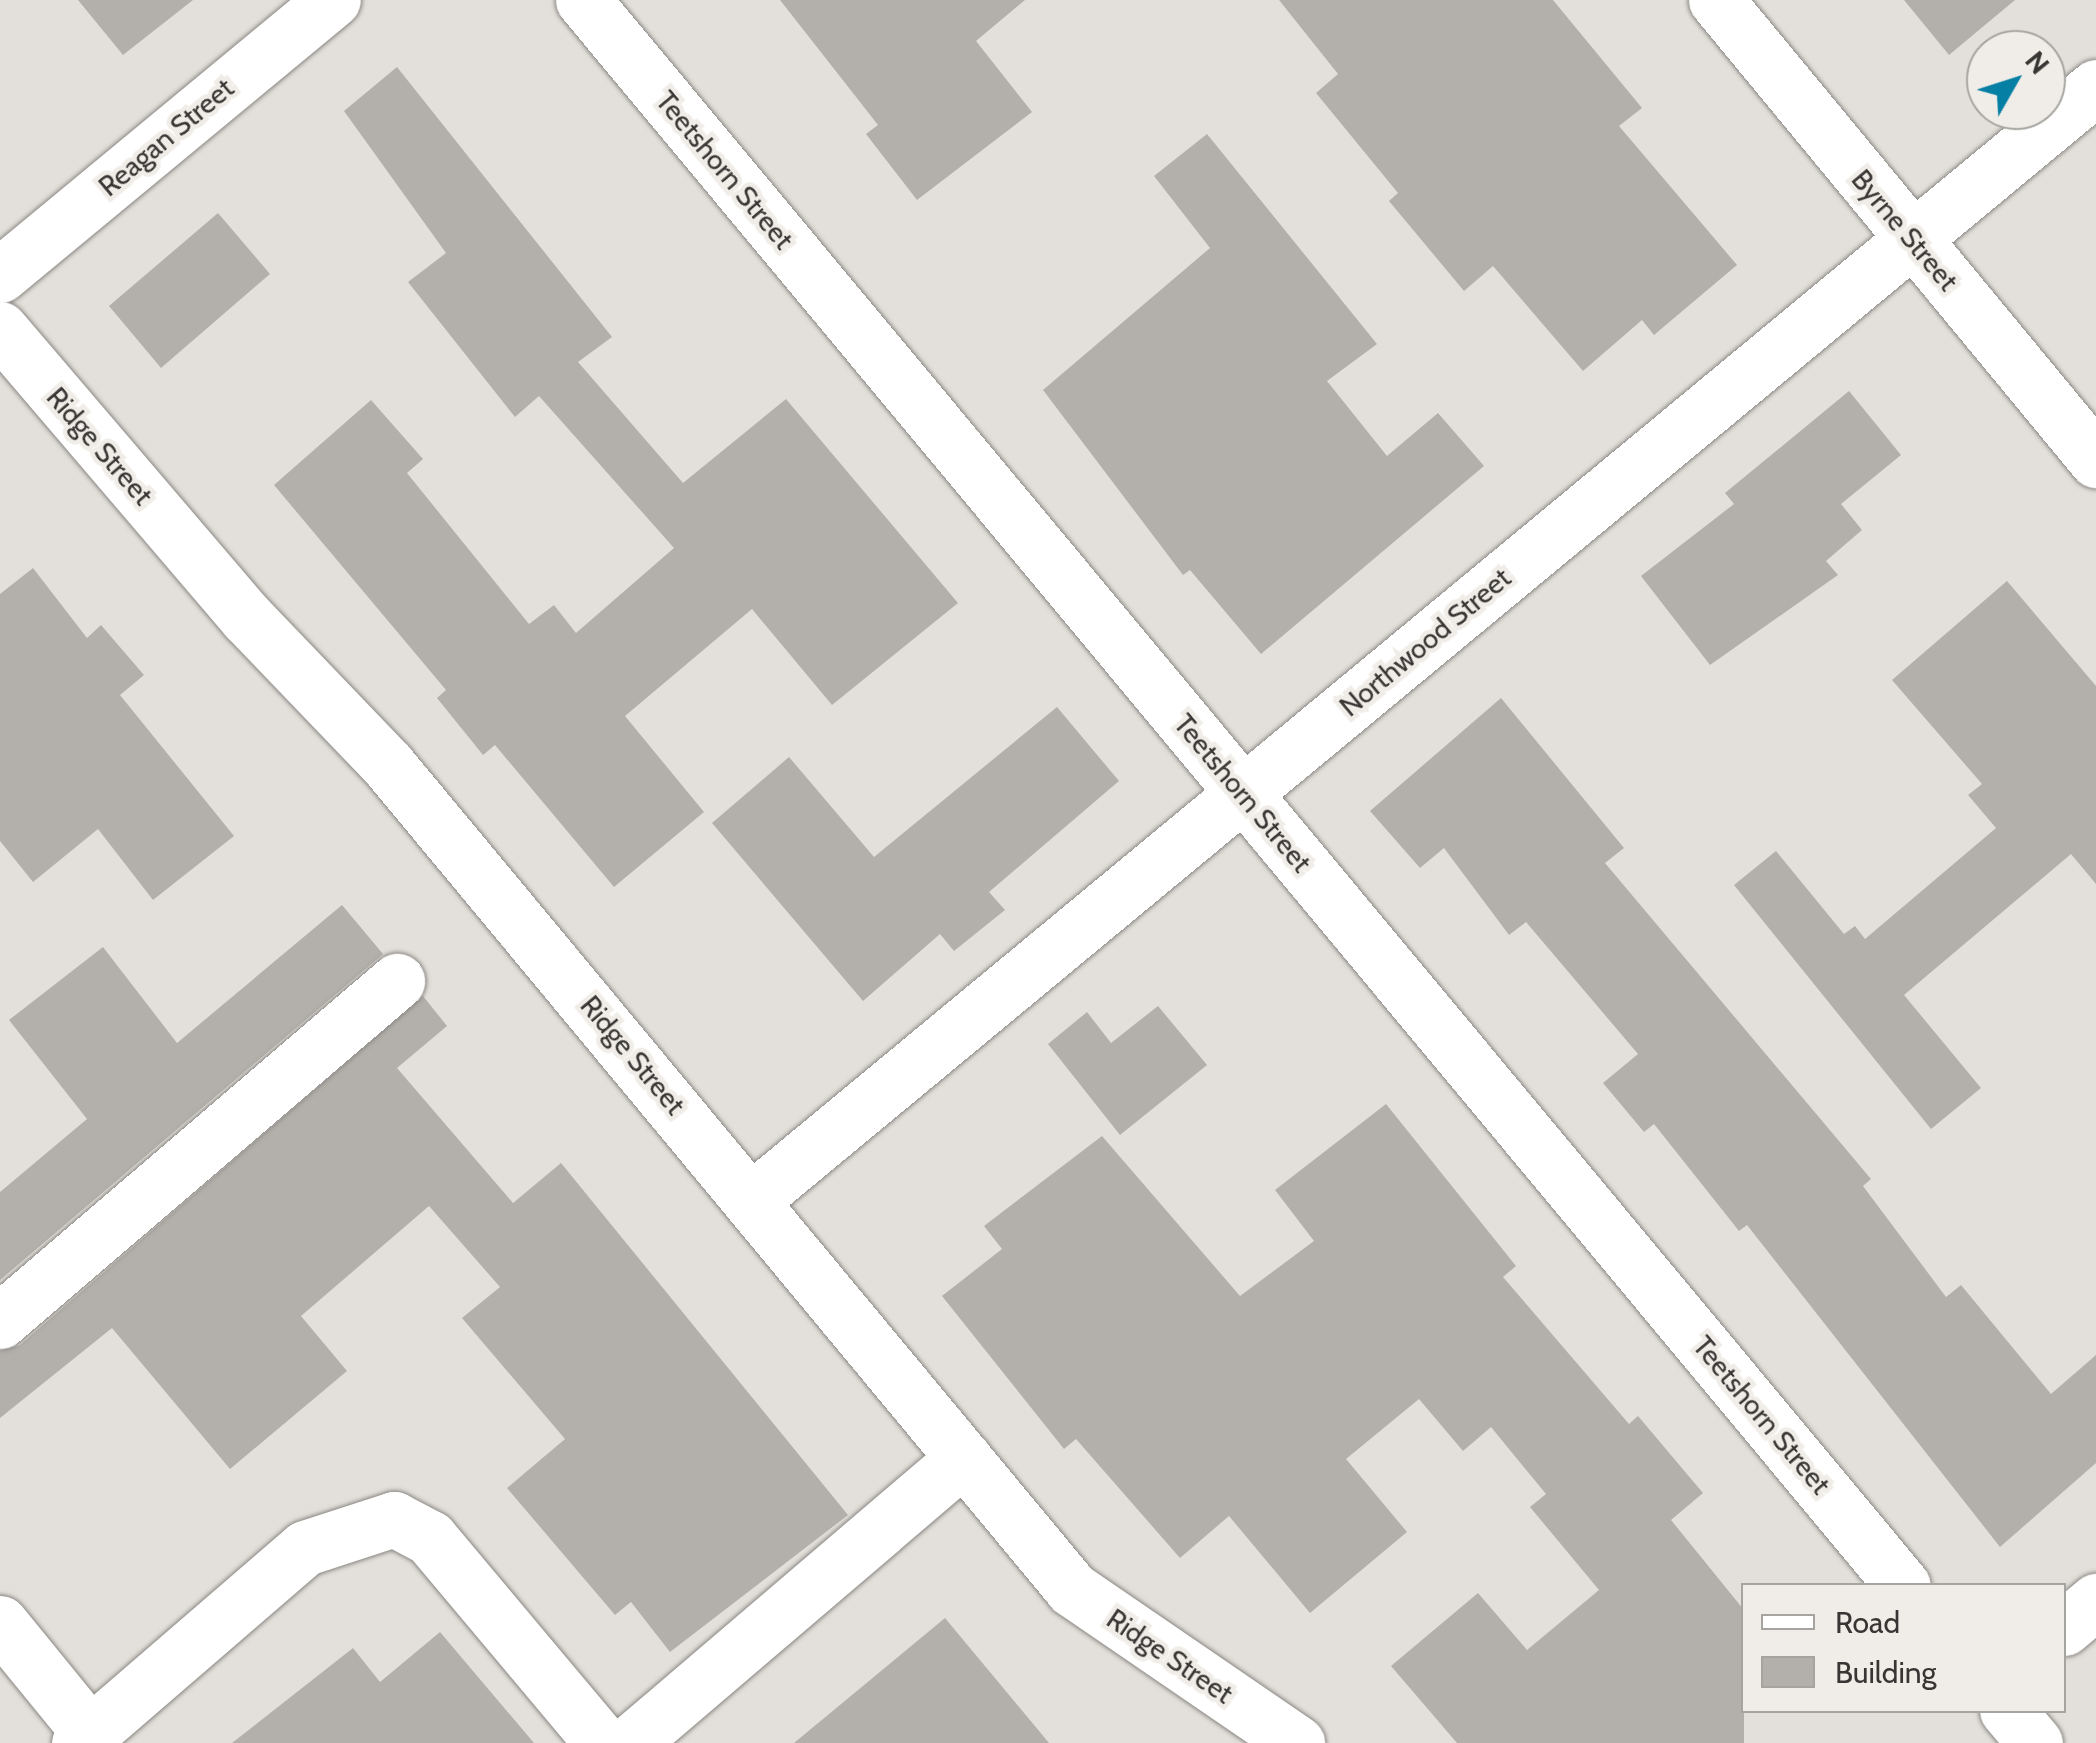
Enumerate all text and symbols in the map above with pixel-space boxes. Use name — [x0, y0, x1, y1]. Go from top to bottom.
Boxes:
north arrow — [1966, 30, 2066, 130]
text: N — [2018, 44, 2057, 81]
street label: Reagan Street — [92, 71, 240, 203]
street label: Teetshorn Street — [649, 84, 801, 256]
street label: Byrne Street — [1845, 163, 1965, 297]
street label: Ridge Street — [40, 380, 160, 512]
street label: Northwood Street — [1333, 561, 1517, 723]
street label: Teetshorn Street — [1167, 707, 1319, 879]
street label: Ridge Street — [574, 989, 692, 1121]
street label: Teetshorn Street — [1686, 1329, 1838, 1501]
legend — [1741, 1583, 2066, 1713]
street label: Ridge Street — [1101, 1602, 1239, 1710]
text: Road — [1835, 1604, 1900, 1641]
text: Building — [1835, 1654, 1937, 1691]

